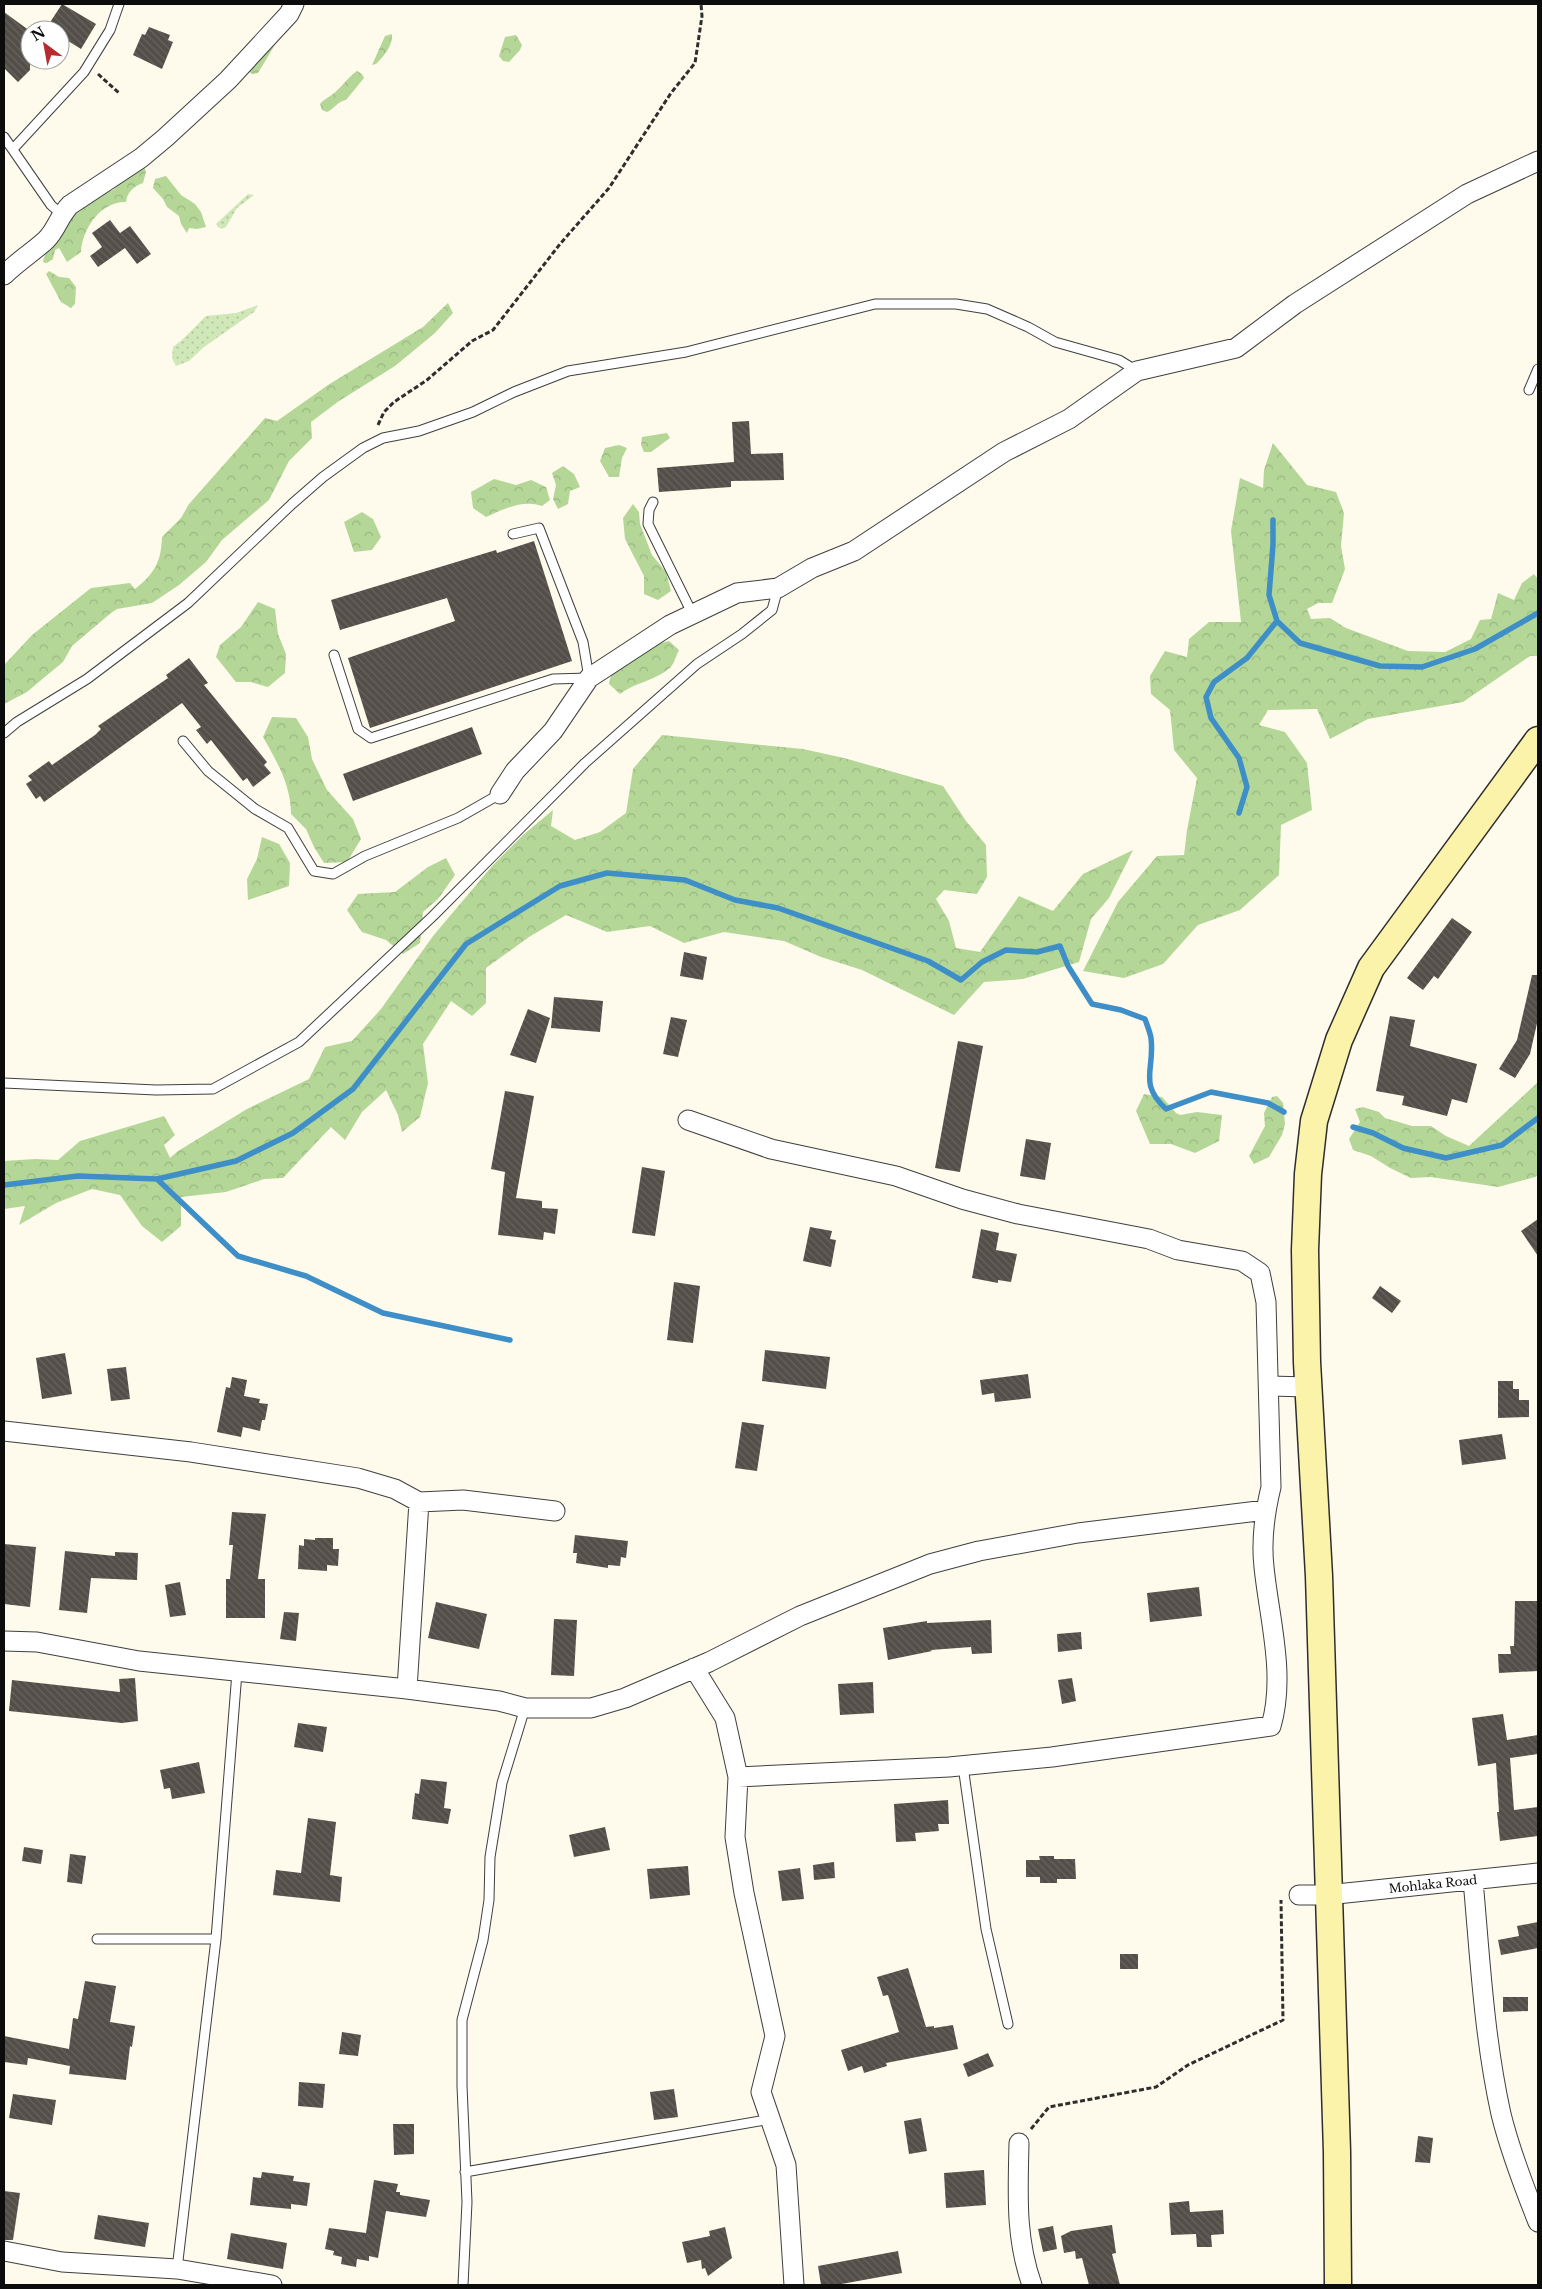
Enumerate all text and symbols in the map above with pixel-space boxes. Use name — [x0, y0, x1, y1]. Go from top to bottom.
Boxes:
north arrow — [20, 20, 70, 70]
text: N — [28, 23, 48, 45]
street label: Mohlaka Road — [1388, 1872, 1478, 1896]

